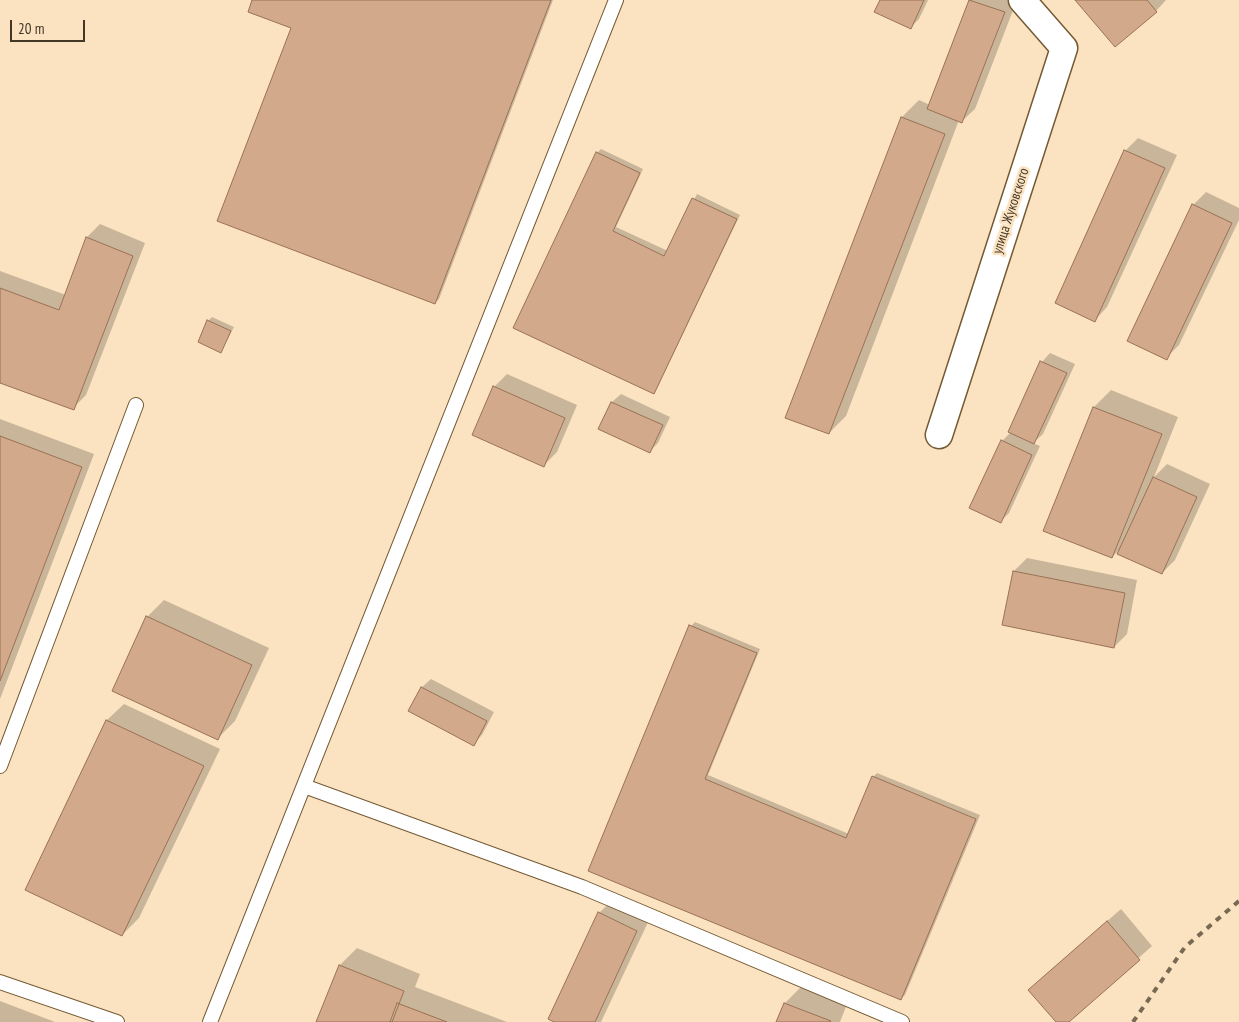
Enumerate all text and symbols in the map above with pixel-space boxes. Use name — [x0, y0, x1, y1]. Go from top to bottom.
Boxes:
scale bar — [12, 10, 88, 42]
text: 20 m — [18, 19, 44, 38]
street label: улица Жуковского — [989, 166, 1033, 256]

